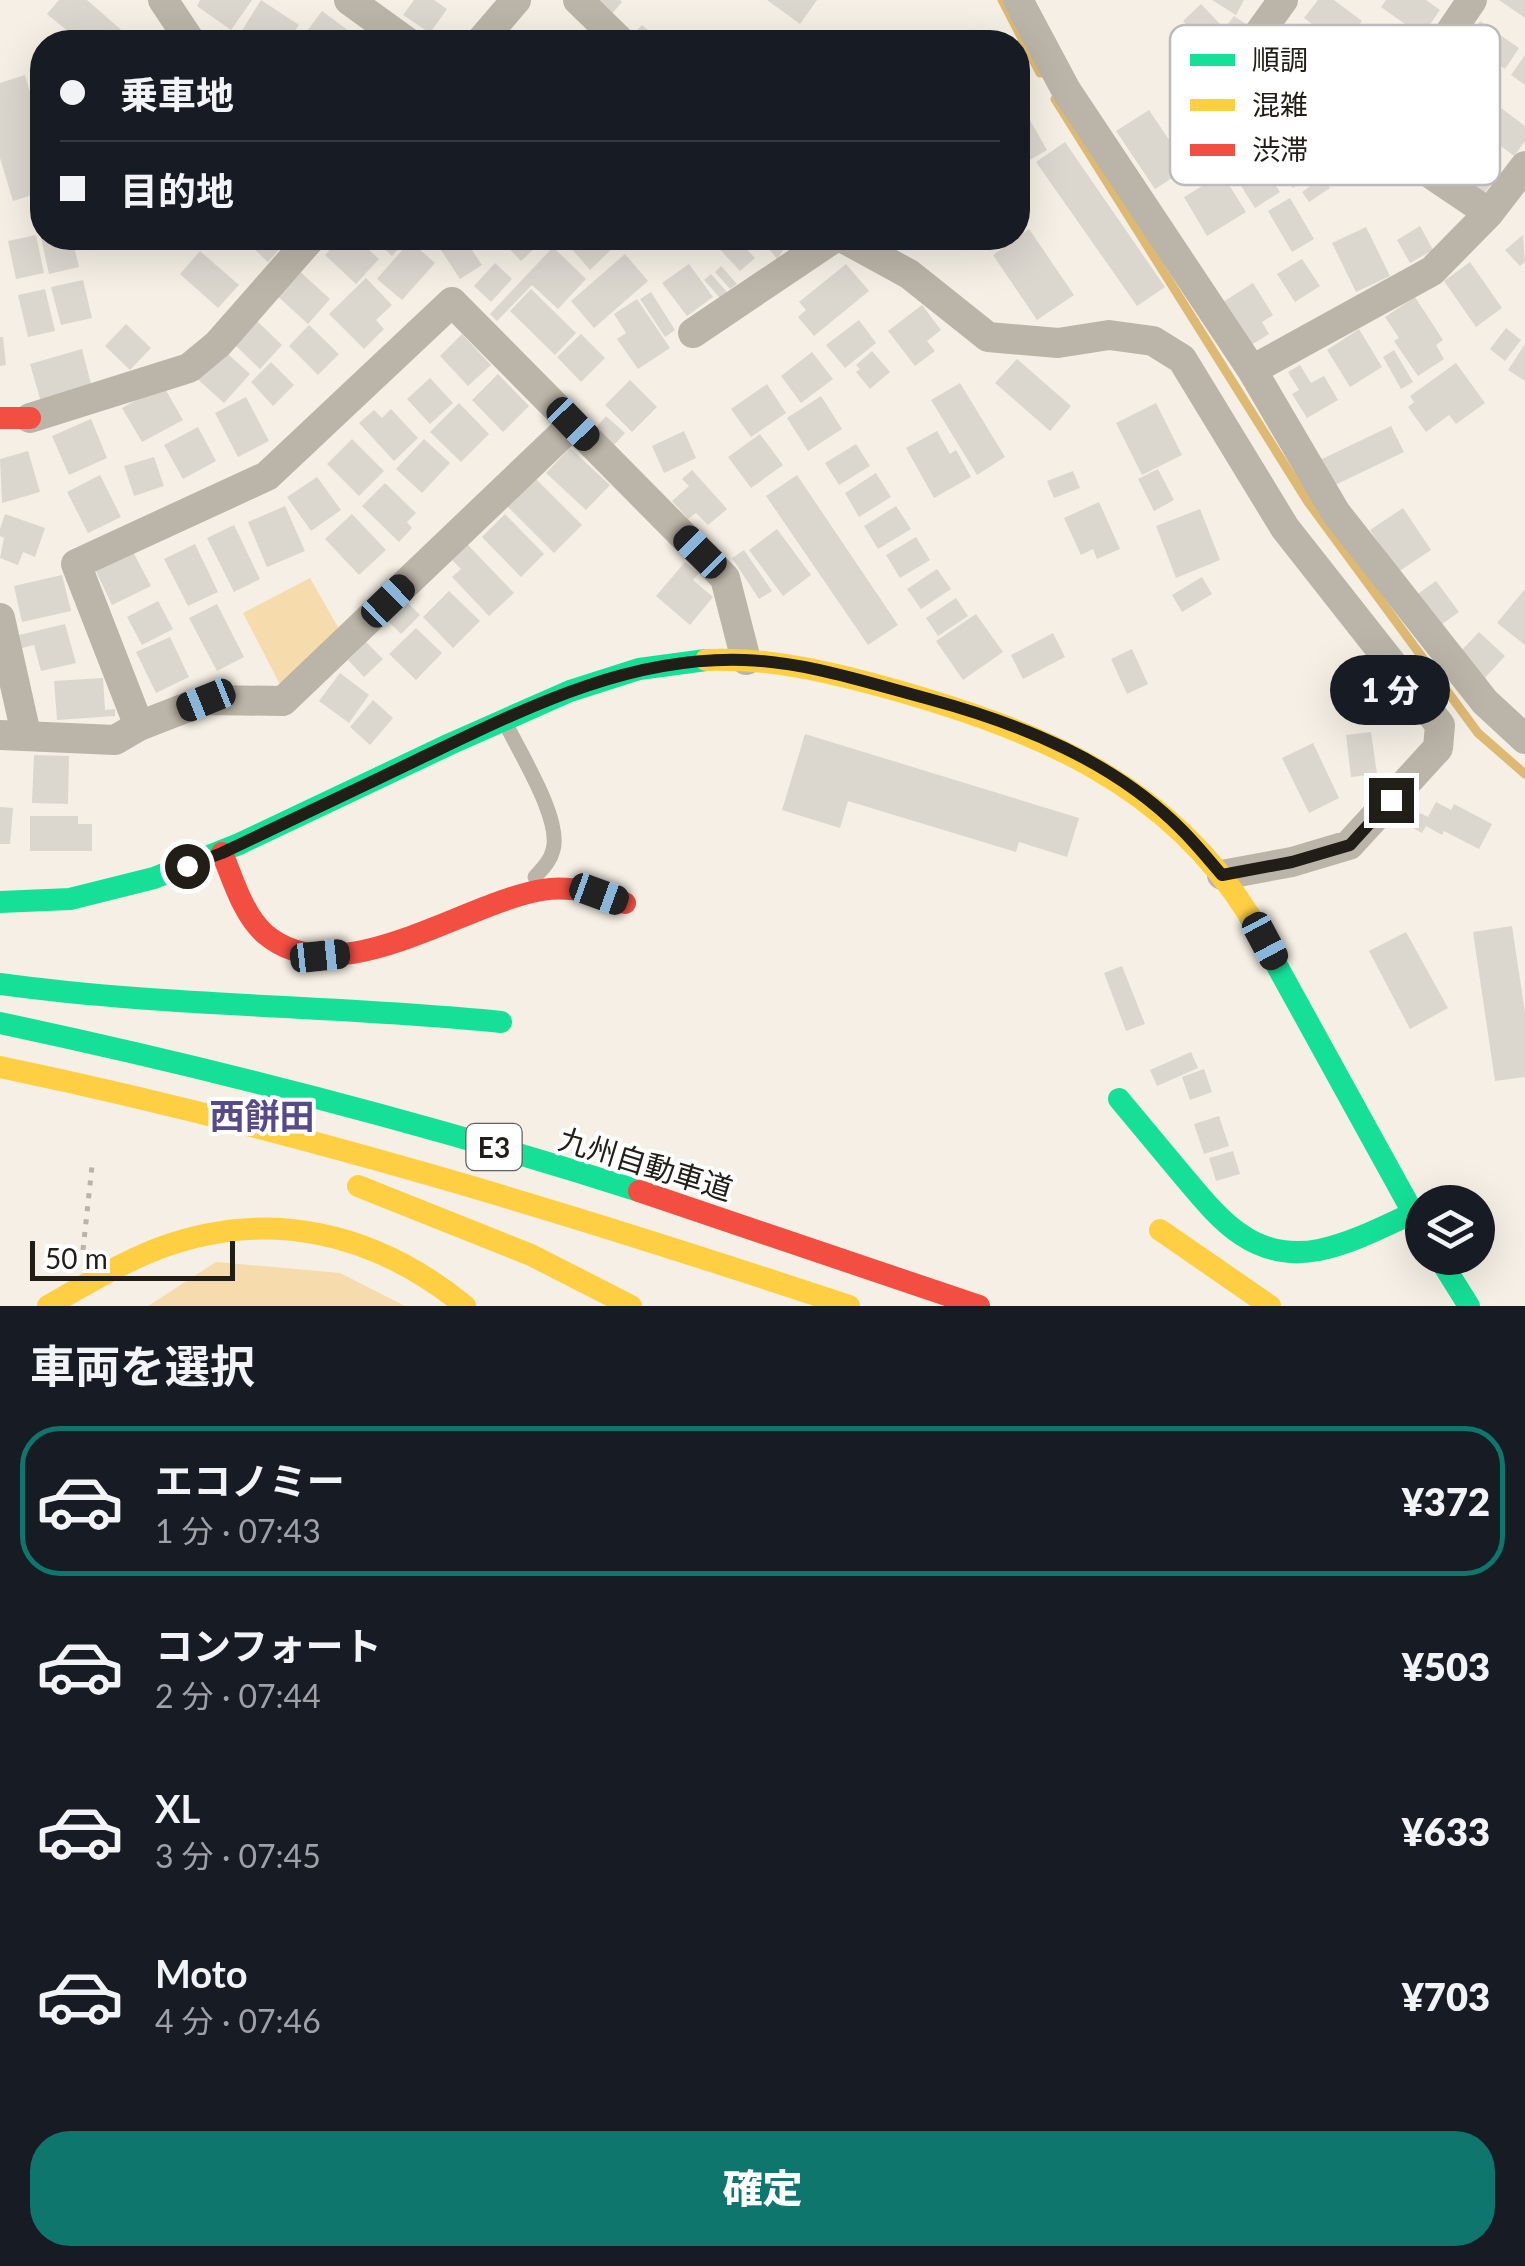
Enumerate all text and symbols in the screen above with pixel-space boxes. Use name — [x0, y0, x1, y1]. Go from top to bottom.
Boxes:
legend — [1170, 25, 1500, 185]
text: 順調 — [1252, 42, 1308, 76]
text: 乗車地 — [120, 71, 234, 117]
text: 混雑 — [1252, 87, 1308, 121]
text: 渋滞 — [1252, 132, 1308, 166]
text: 目的地 — [120, 167, 234, 213]
car — [541, 392, 605, 456]
car — [668, 520, 732, 584]
car — [356, 569, 420, 633]
callout: 1 分 — [1331, 655, 1451, 725]
text: 1 分 — [1361, 670, 1419, 709]
car — [173, 675, 239, 725]
route end — [1369, 778, 1414, 823]
route start — [165, 844, 210, 889]
car — [566, 870, 632, 918]
car — [1238, 907, 1292, 975]
car — [289, 938, 351, 974]
district label: 西餅田 — [209, 1094, 315, 1136]
street label: 九州自動車道 — [555, 1119, 737, 1207]
road number: E3 — [466, 1124, 522, 1170]
map controls — [1405, 1185, 1495, 1275]
button: layers — [1405, 1185, 1495, 1275]
scale bar — [30, 1236, 235, 1280]
text: 50 m — [45, 1241, 108, 1275]
text: 車両を選択 — [30, 1339, 255, 1393]
icon: car — [35, 1456, 125, 1546]
text: エコノミー — [155, 1457, 345, 1503]
text: ¥372 — [1402, 1478, 1490, 1524]
text: 1 分 · 07:43 — [155, 1511, 321, 1550]
icon: car — [35, 1621, 125, 1711]
text: コンフォート — [155, 1622, 382, 1668]
text: ¥503 — [1402, 1643, 1490, 1689]
text: 2 分 · 07:44 — [155, 1676, 321, 1715]
text: XL — [155, 1785, 200, 1831]
icon: car — [35, 1786, 125, 1876]
text: ¥633 — [1402, 1808, 1490, 1854]
text: 3 分 · 07:45 — [155, 1836, 321, 1875]
text: Moto — [155, 1950, 248, 1996]
icon: car — [35, 1951, 125, 2041]
text: ¥703 — [1402, 1973, 1490, 2019]
text: 4 分 · 07:46 — [155, 2001, 321, 2040]
button: 確定 — [30, 2131, 1495, 2246]

